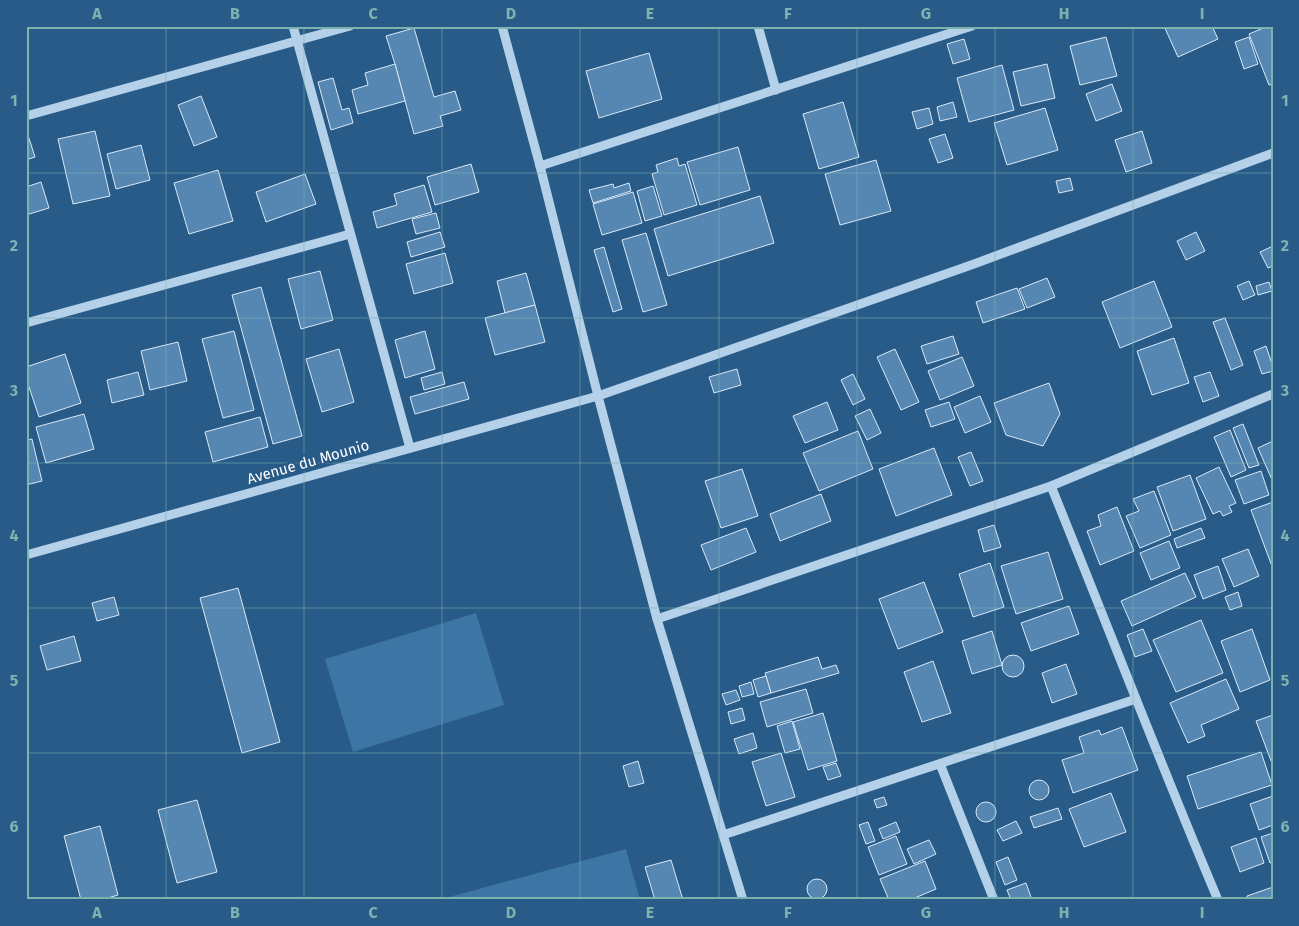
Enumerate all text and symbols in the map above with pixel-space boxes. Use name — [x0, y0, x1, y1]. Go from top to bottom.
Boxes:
text: A — [91, 4, 102, 23]
text: B — [230, 4, 240, 23]
text: C — [368, 4, 378, 23]
text: D — [506, 4, 516, 23]
text: E — [646, 4, 654, 23]
text: F — [784, 4, 792, 23]
text: G — [921, 4, 931, 23]
text: H — [1059, 4, 1069, 23]
text: I — [1200, 4, 1204, 23]
text: 1 — [10, 91, 18, 110]
text: 1 — [1281, 91, 1289, 110]
text: 2 — [10, 236, 18, 255]
text: 2 — [1281, 236, 1289, 255]
text: 3 — [9, 381, 18, 400]
text: 3 — [1280, 381, 1289, 400]
street label: Avenue du Mounio — [245, 436, 371, 488]
text: 4 — [9, 526, 19, 545]
text: 4 — [1280, 526, 1290, 545]
text: 5 — [10, 671, 19, 690]
text: 5 — [1281, 671, 1290, 690]
text: 6 — [9, 817, 19, 836]
text: 6 — [1280, 817, 1290, 836]
text: A — [91, 903, 102, 922]
text: B — [230, 903, 240, 922]
text: C — [368, 903, 378, 922]
text: D — [506, 903, 516, 922]
text: E — [646, 903, 654, 922]
text: F — [784, 903, 792, 922]
text: G — [921, 903, 931, 922]
text: H — [1059, 903, 1069, 922]
text: I — [1200, 903, 1204, 922]

